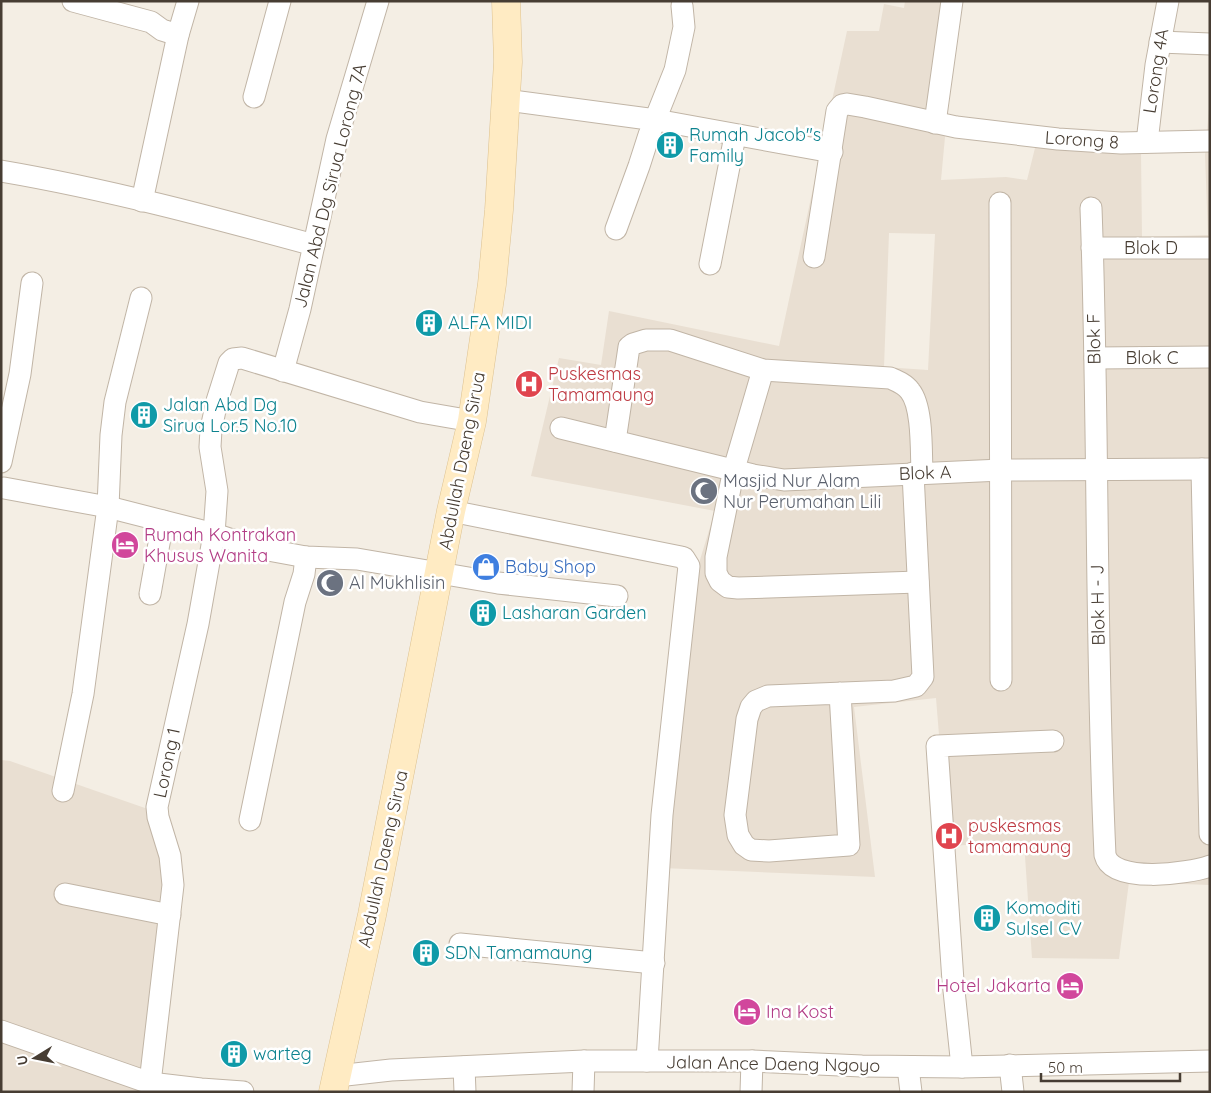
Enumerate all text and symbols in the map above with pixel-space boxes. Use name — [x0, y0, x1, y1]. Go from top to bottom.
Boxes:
street label: Lorong 4A — [1137, 27, 1174, 115]
street label: Jalan Abd Dg Sirua Lorong 7A — [288, 61, 371, 311]
place label: Rumah Jacob"s Family — [689, 123, 821, 167]
street label: Lorong 8 — [1044, 125, 1120, 154]
building icon: Rumah Jacob"s Family — [655, 130, 685, 160]
street label: Blok D — [1124, 236, 1178, 259]
building icon: ALFA MIDI — [414, 308, 444, 338]
place label: ALFA MIDI — [448, 311, 532, 334]
street label: Blok F — [1082, 313, 1105, 365]
street label: Blok C — [1126, 346, 1179, 369]
place label: Puskesmas Tamamaung — [548, 362, 654, 406]
hospital icon: Puskesmas Tamamaung — [514, 369, 544, 399]
street label: Abdullah Daeng Sirua — [433, 370, 490, 552]
place label: Jalan Abd Dg Sirua Lor.5 No.10 — [163, 393, 297, 437]
building icon: Jalan Abd Dg Sirua Lor.5 No.10 — [129, 400, 159, 430]
street label: Blok A — [898, 460, 952, 485]
place label: Masjid Nur Alam Nur Perumahan Lili — [723, 469, 881, 513]
mosque icon: Masjid Nur Alam Nur Perumahan Lili — [689, 476, 719, 506]
place label: Rumah Kontrakan Khusus Wanita — [144, 523, 296, 567]
hotel icon: Rumah Kontrakan Khusus Wanita — [110, 530, 140, 560]
shop icon: Baby Shop — [471, 552, 501, 582]
place label: Baby Shop — [505, 555, 596, 578]
street label: Blok H - J — [1085, 564, 1110, 646]
mosque icon: Al Mukhlisin — [315, 568, 345, 598]
place label: Al Mukhlisin — [349, 571, 445, 594]
building icon: Lasharan Garden — [468, 598, 498, 628]
place label: Lasharan Garden — [502, 601, 647, 624]
street label: Lorong 1 — [148, 726, 185, 800]
street label: Abdullah Daeng Sirua — [352, 768, 413, 950]
place label: puskesmas tamamaung — [968, 814, 1071, 858]
hospital icon: puskesmas tamamaung — [934, 821, 964, 851]
place label: Komoditi Sulsel CV — [1006, 896, 1082, 940]
building icon: Komoditi Sulsel CV — [972, 903, 1002, 933]
building icon: SDN Tamamaung — [411, 938, 441, 968]
place label: SDN Tamamaung — [445, 941, 592, 964]
hotel icon: Hotel Jakarta — [1055, 971, 1085, 1001]
place label: Hotel Jakarta — [936, 974, 1051, 997]
hotel icon: Ina Kost — [732, 997, 762, 1027]
place label: Ina Kost — [766, 1000, 834, 1023]
north arrow — [10, 1033, 60, 1083]
building icon: warteg — [219, 1039, 249, 1069]
place label: warteg — [253, 1042, 312, 1065]
street label: Jalan Ance Daeng Ngoyo — [666, 1050, 880, 1077]
scale bar — [1041, 1050, 1180, 1082]
text: U — [12, 1054, 32, 1067]
text: 50 m — [1048, 1058, 1083, 1077]

